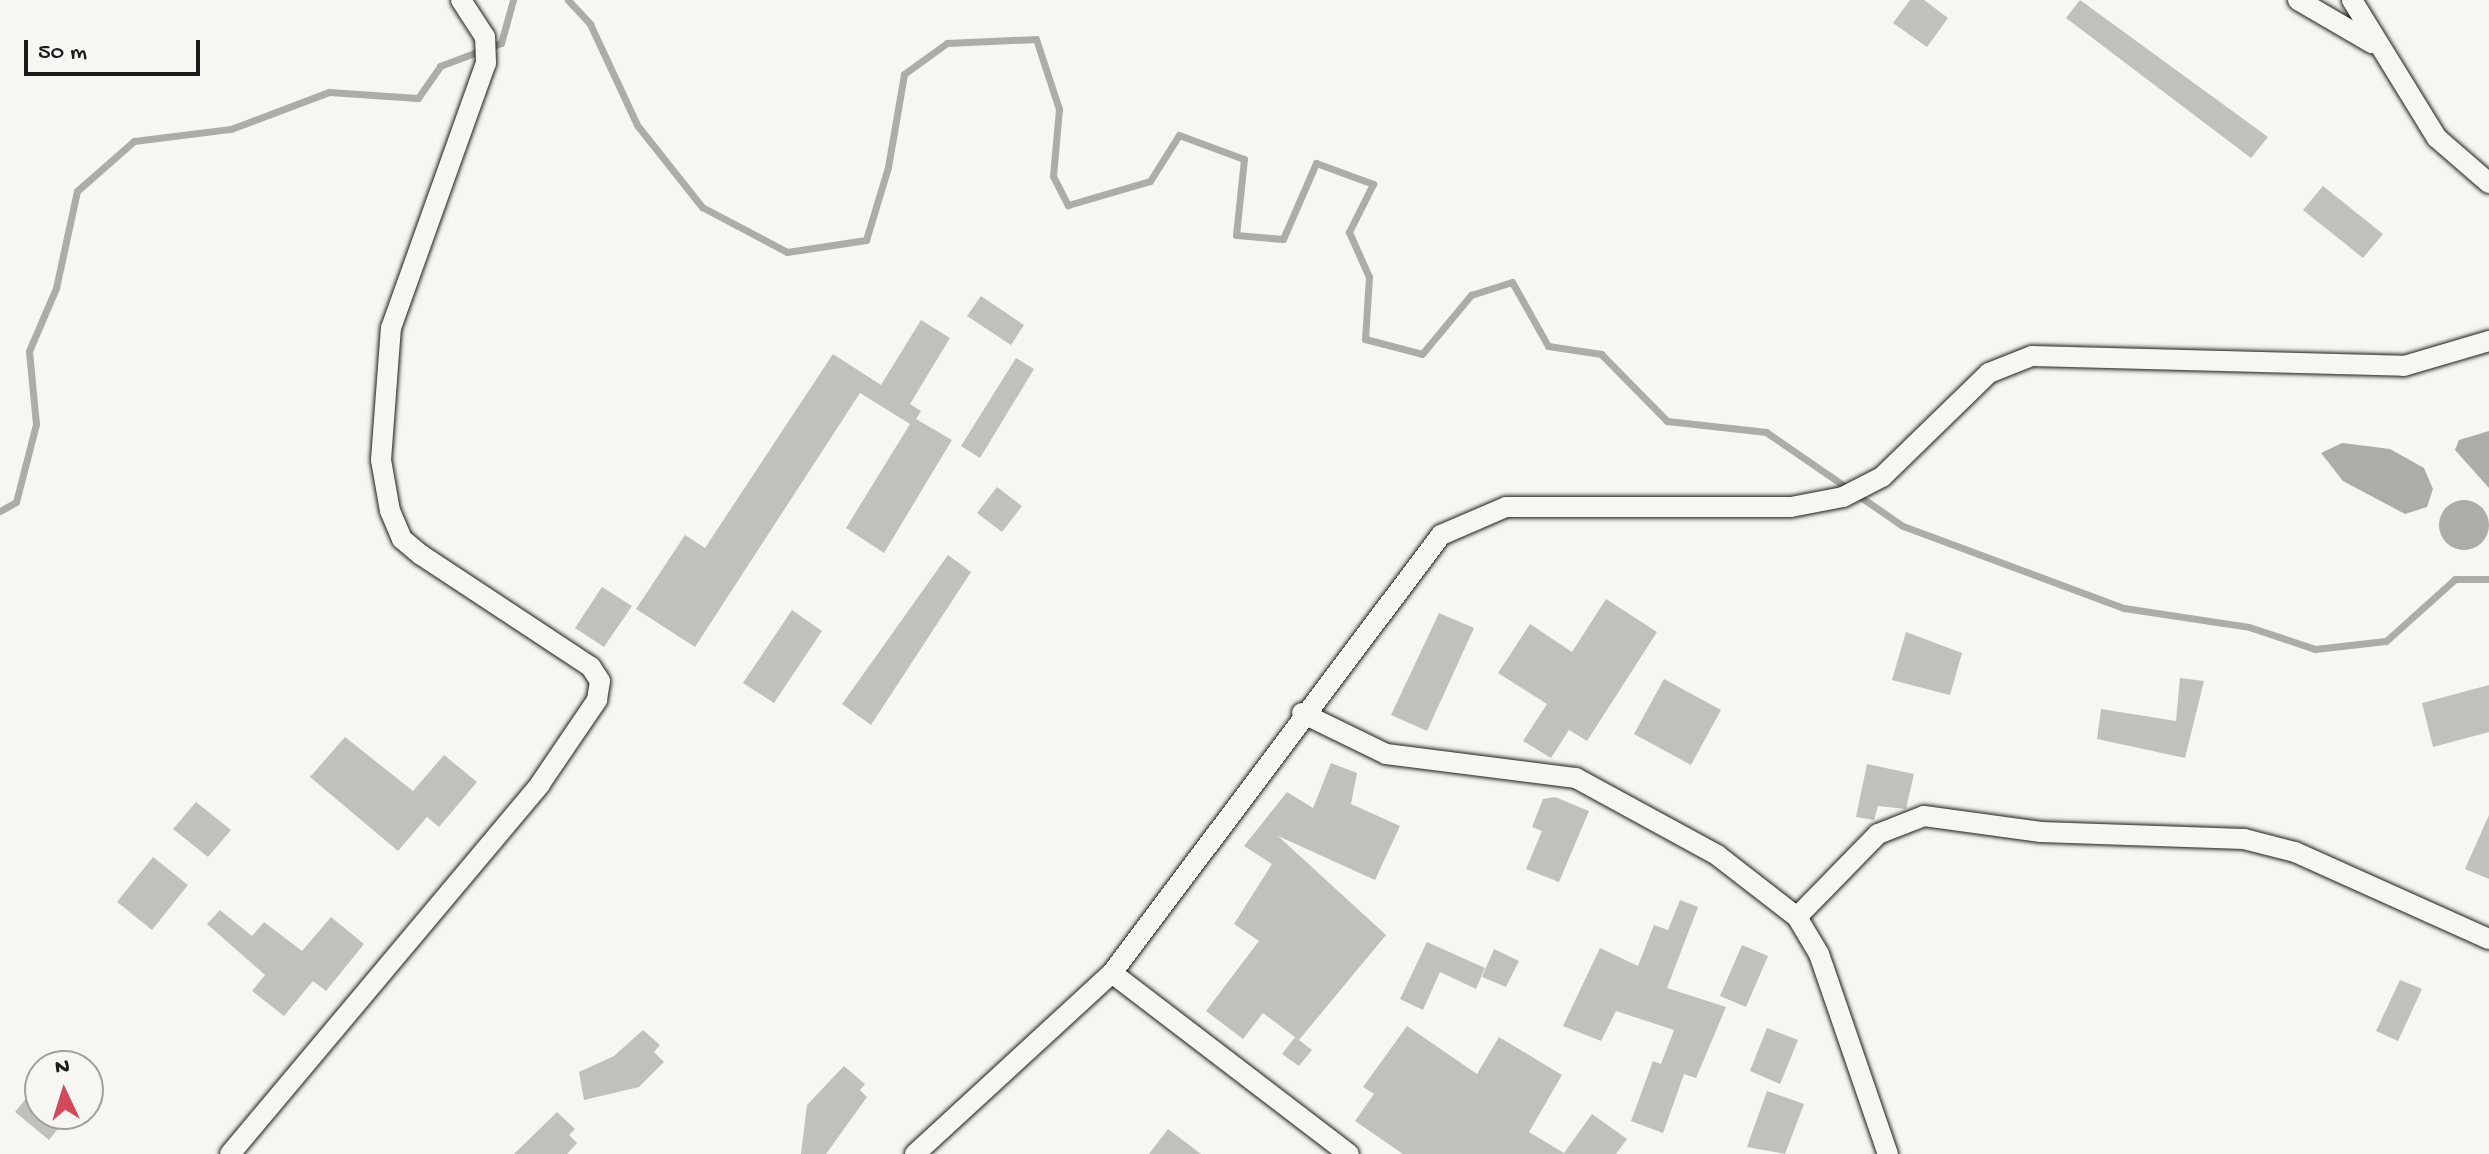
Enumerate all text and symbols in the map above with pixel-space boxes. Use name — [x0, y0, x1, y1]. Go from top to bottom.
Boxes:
scale bar — [28, 24, 204, 74]
text: 50 m — [38, 39, 87, 68]
north arrow — [24, 1050, 104, 1130]
text: N — [54, 1055, 71, 1082]

